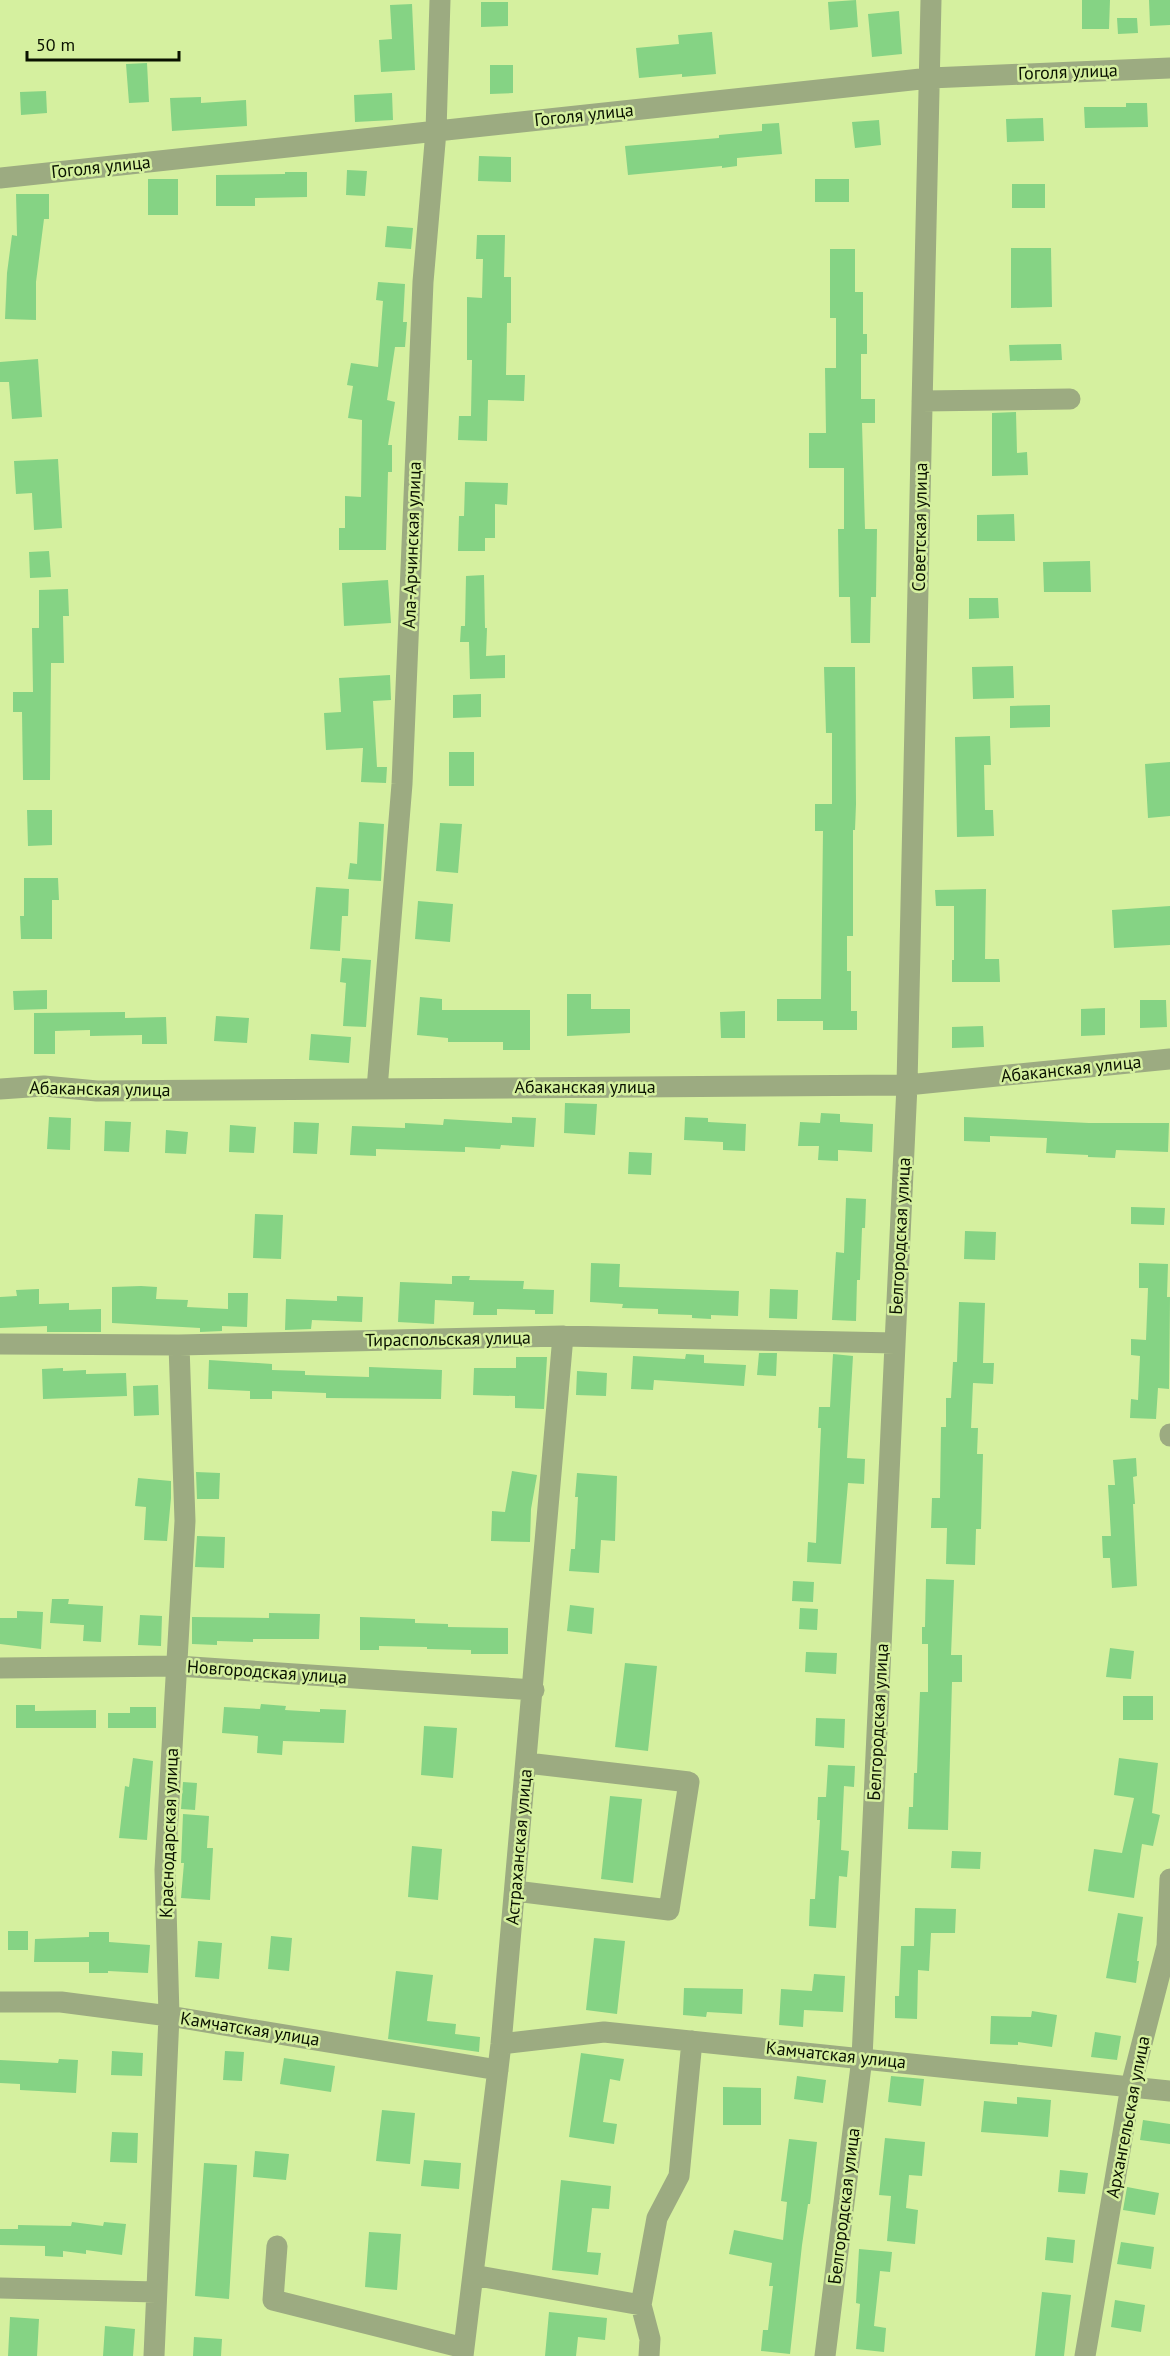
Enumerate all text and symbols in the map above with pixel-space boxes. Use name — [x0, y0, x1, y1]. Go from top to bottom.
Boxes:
scale bar — [27, 24, 178, 62]
text: 50 m — [36, 33, 75, 56]
street label: Гоголя улица — [1018, 58, 1118, 85]
street label: Гоголя улица — [533, 98, 635, 131]
street label: Гоголя улица — [50, 150, 152, 183]
street label: Ала-Арчинская улица — [397, 461, 426, 629]
street label: Советская улица — [907, 462, 932, 592]
street label: Абаканская улица — [1000, 1050, 1142, 1087]
street label: Абаканская улица — [514, 1075, 656, 1098]
street label: Абаканская улица — [29, 1076, 171, 1101]
street label: Белгородская улица — [884, 1157, 915, 1315]
street label: Тираспольская улица — [365, 1326, 531, 1351]
street label: Белгородская улица — [862, 1643, 893, 1801]
street label: Новгородская улица — [186, 1654, 348, 1689]
street label: Краснодарская улица — [154, 1748, 183, 1918]
street label: Астраханская улица — [500, 1768, 537, 1926]
street label: Камчатская улица — [179, 2006, 321, 2051]
street label: Архангельская улица — [1100, 2034, 1155, 2200]
street label: Камчатская улица — [765, 2036, 907, 2073]
street label: Белгородская улица — [822, 2126, 865, 2286]

